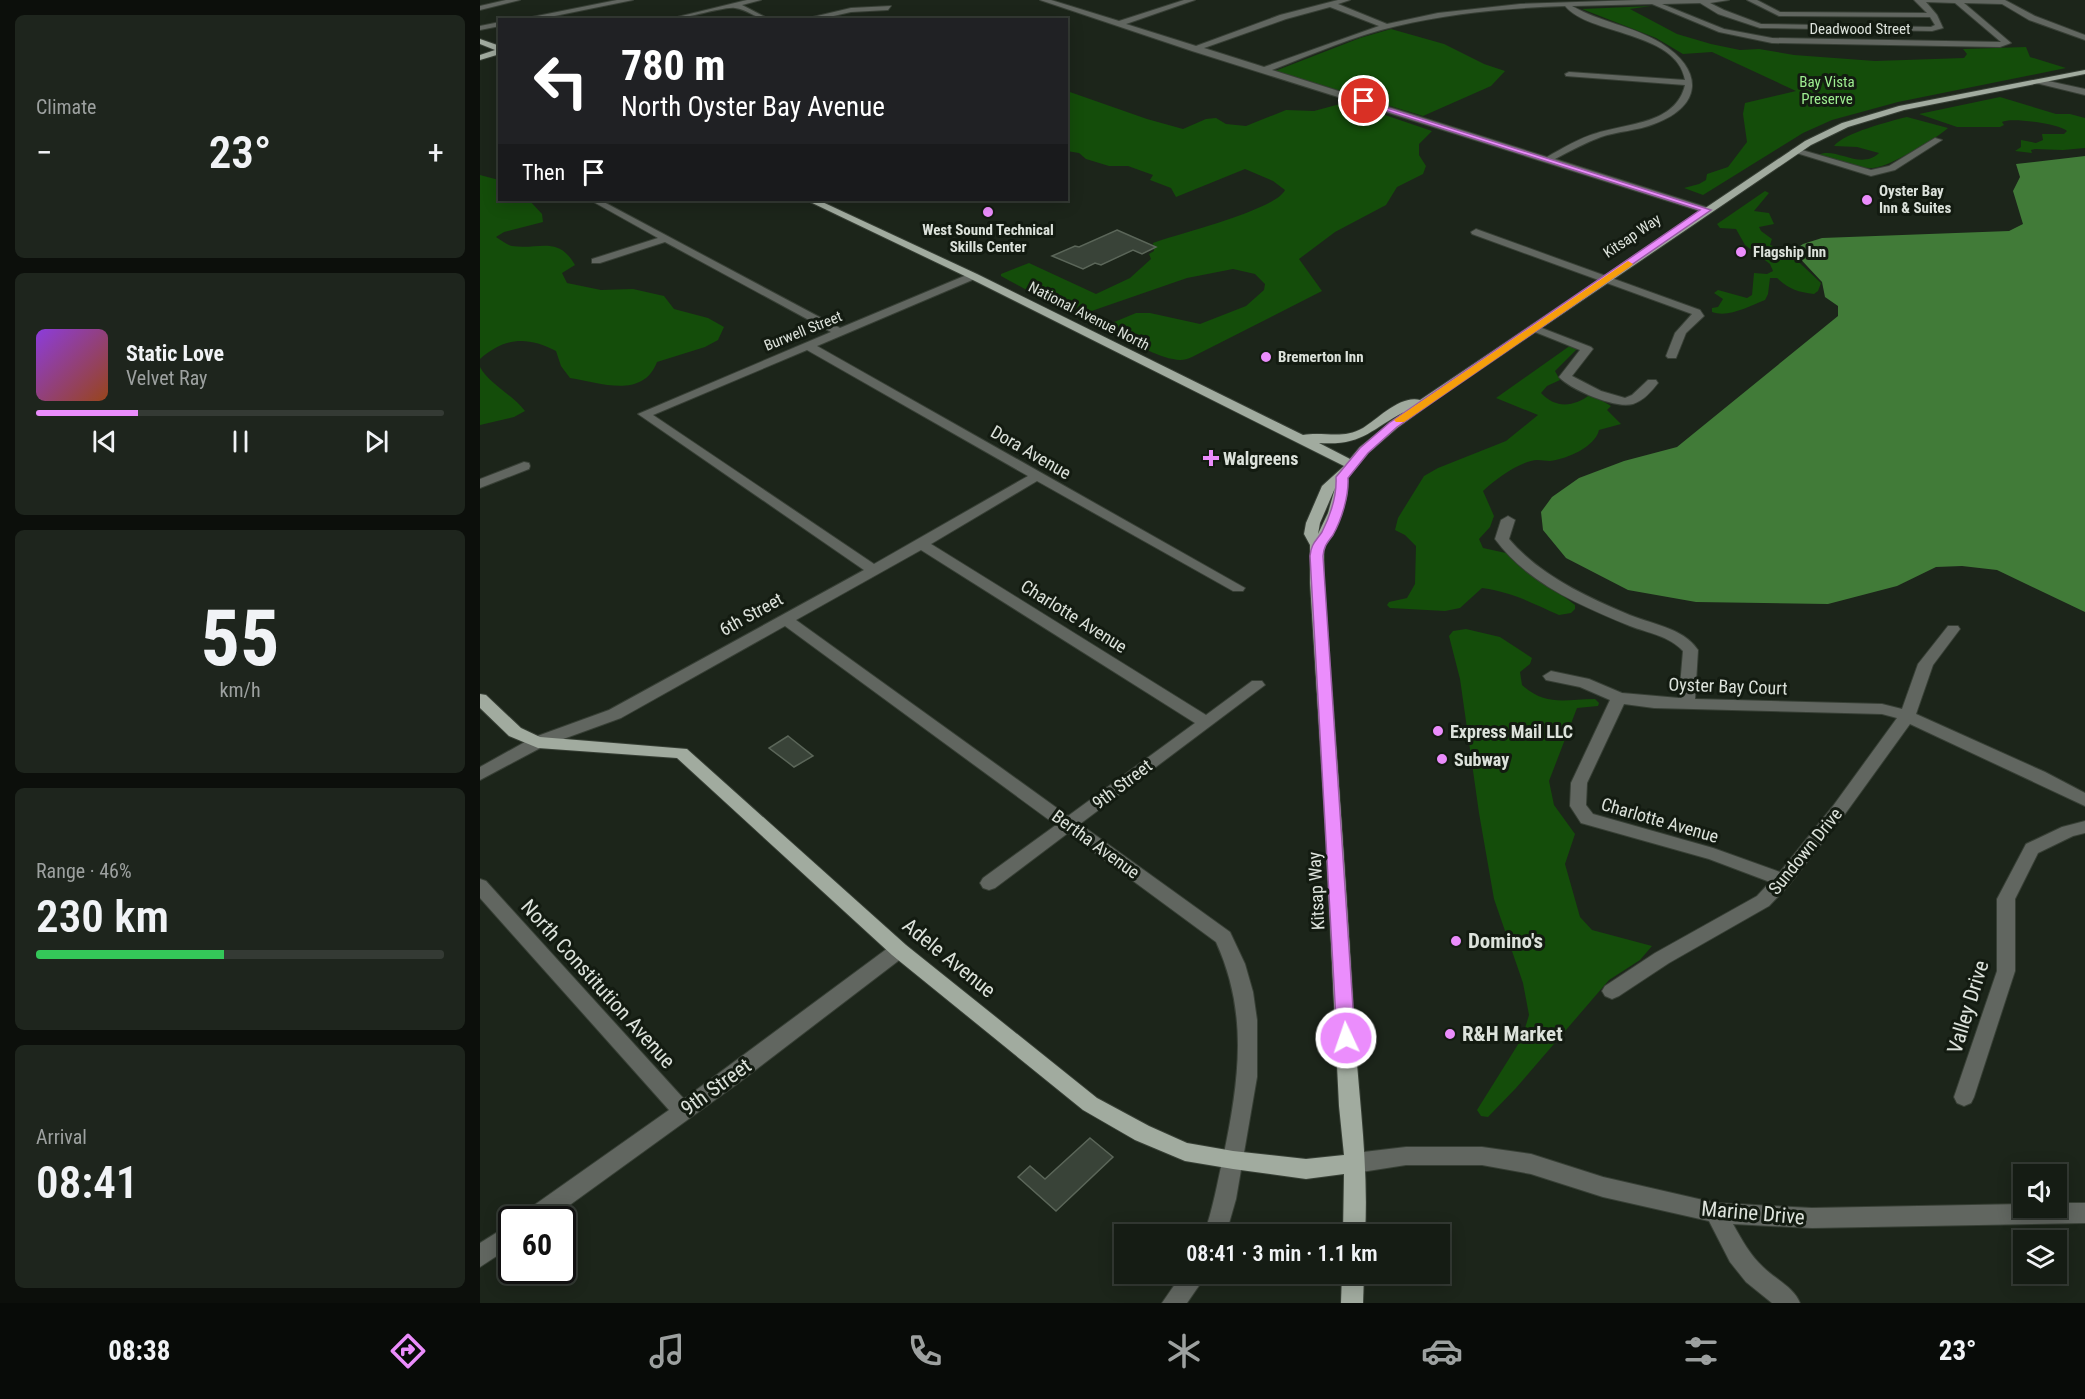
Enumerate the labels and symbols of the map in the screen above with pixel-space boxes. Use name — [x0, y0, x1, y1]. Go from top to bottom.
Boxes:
street label: Deadwood Street — [1809, 20, 1911, 38]
park label: Bay Vista Preserve — [1799, 73, 1855, 108]
pin — [1338, 75, 1389, 126]
place label: Oyster Bay Inn & Suites — [1879, 182, 1951, 217]
marker: Oyster Bay Inn & Suites — [1860, 193, 1874, 207]
marker: West Sound Technical Skills Center — [981, 205, 995, 219]
street label: Kitsap Way — [1600, 210, 1664, 262]
place label: West Sound Technical Skills Center — [922, 221, 1054, 256]
place label: Flagship Inn — [1753, 243, 1826, 261]
marker: Flagship Inn — [1734, 245, 1748, 259]
street label: National Avenue North — [1026, 278, 1152, 354]
street label: Burwell Street — [761, 307, 845, 355]
place label: Bremerton Inn — [1278, 348, 1364, 366]
marker: Bremerton Inn — [1259, 350, 1273, 364]
street label: Dora Avenue — [987, 421, 1075, 483]
place label: Walgreens — [1223, 448, 1298, 469]
marker: Walgreens — [1204, 451, 1218, 465]
street label: Charlotte Avenue — [1017, 575, 1131, 657]
street label: 6th Street — [716, 588, 786, 640]
street label: Oyster Bay Court — [1668, 673, 1788, 699]
place label: Express Mail LLC — [1450, 721, 1573, 742]
marker: Express Mail LLC — [1431, 724, 1445, 738]
place label: Subway — [1454, 749, 1509, 770]
marker: Subway — [1435, 752, 1449, 766]
street label: 9th Street — [1088, 755, 1156, 813]
street label: Charlotte Avenue — [1599, 793, 1721, 847]
street label: Sundown Drive — [1764, 804, 1846, 898]
street label: Bertha Avenue — [1048, 805, 1144, 883]
street label: Kitsap Way — [1303, 851, 1329, 931]
street label: North Constitution Avenue — [516, 895, 680, 1073]
street label: Adele Avenue — [898, 913, 1000, 1003]
place label: Domino's — [1468, 929, 1543, 953]
marker: Domino's — [1449, 934, 1463, 948]
street label: Valley Drive — [1942, 957, 1994, 1056]
position arrow — [1314, 1006, 1378, 1070]
place label: R&H Market — [1462, 1022, 1563, 1046]
marker: R&H Market — [1443, 1027, 1457, 1041]
street label: 9th Street — [676, 1054, 756, 1120]
street label: Marine Drive — [1700, 1197, 1806, 1229]
speed limit sign: 60 — [498, 1206, 576, 1284]

